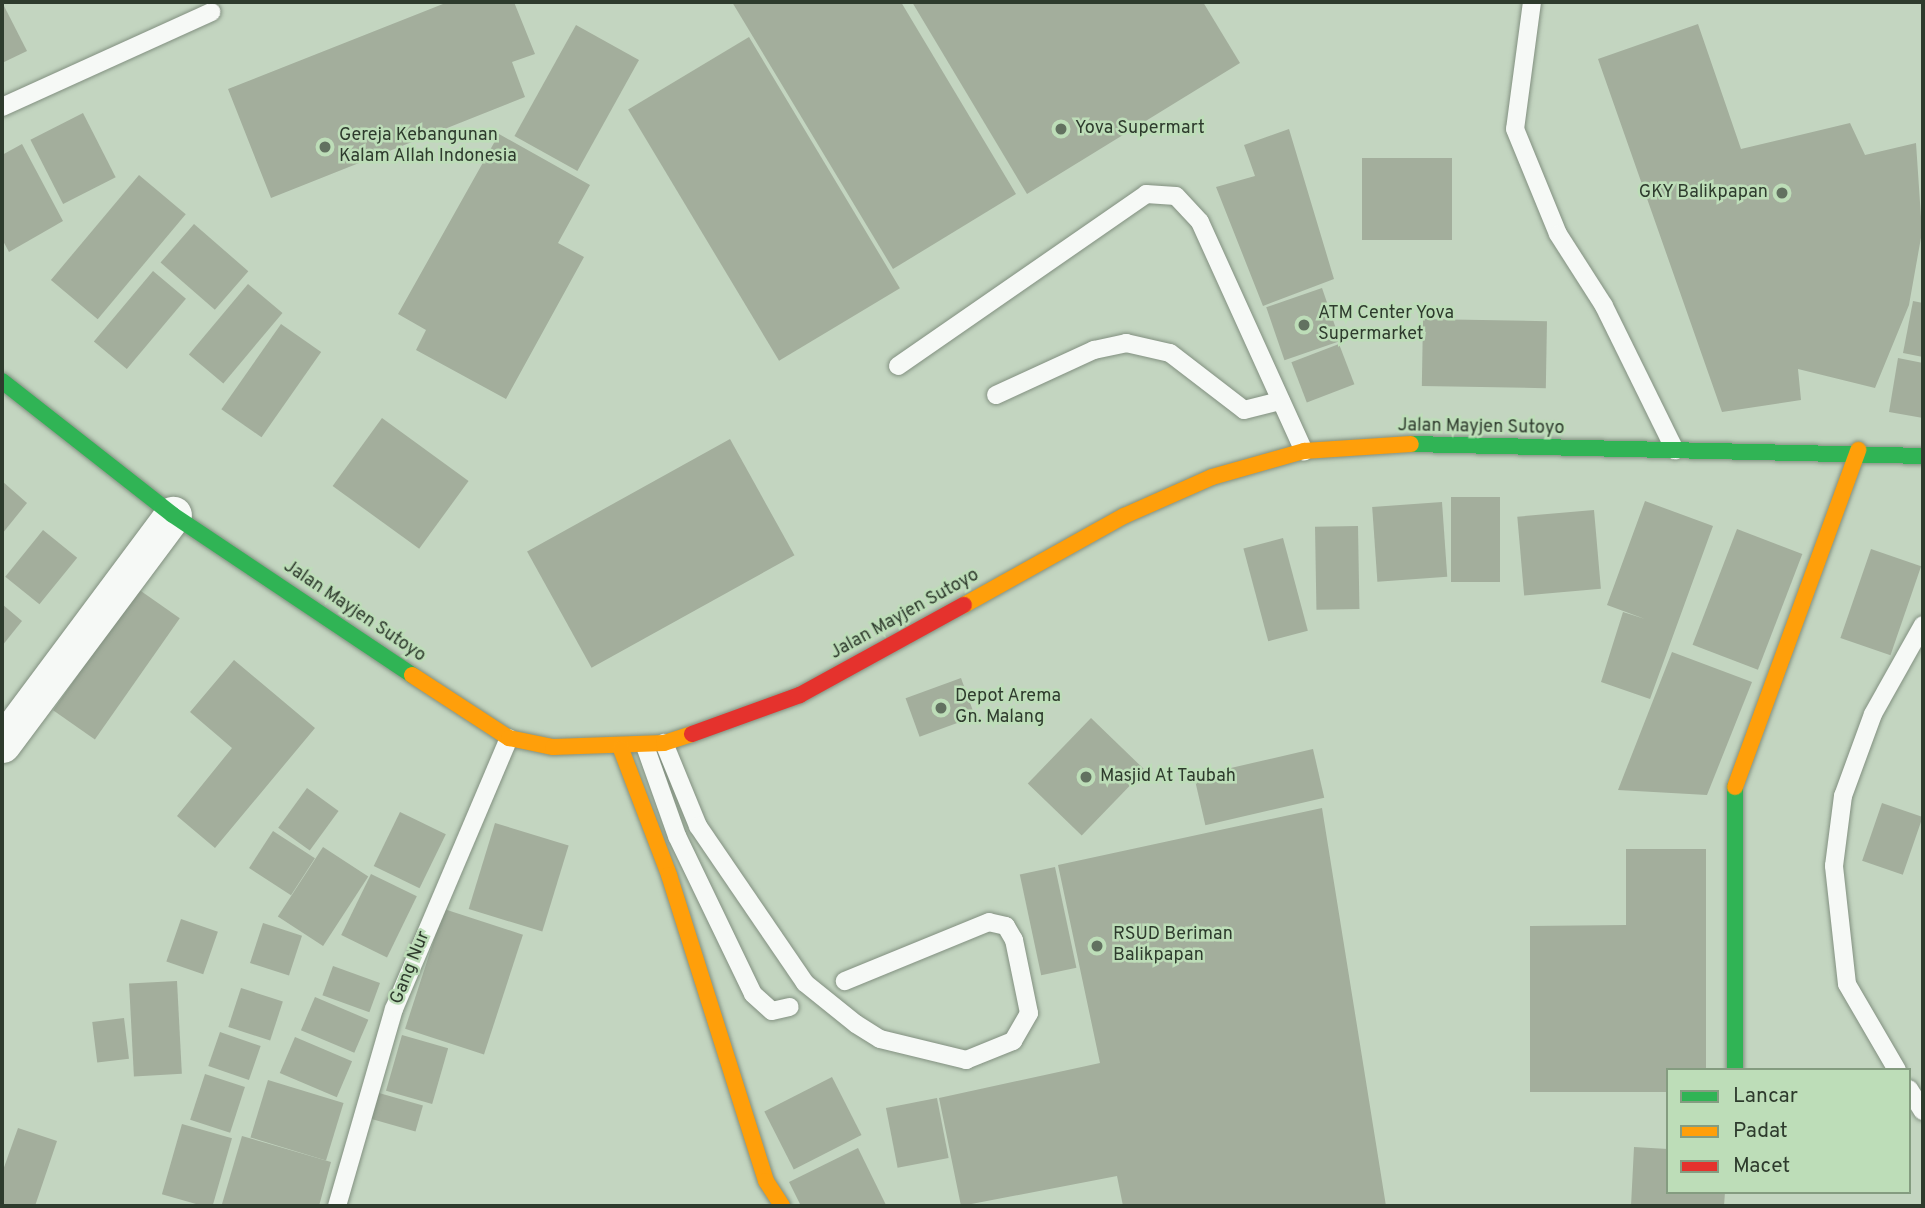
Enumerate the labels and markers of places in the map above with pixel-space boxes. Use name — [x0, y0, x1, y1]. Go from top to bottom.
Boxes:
place label: Yova Supermart — [1075, 118, 1205, 140]
marker: Yova Supermart — [1053, 121, 1069, 137]
place label: Gereja Kebangunan Kalam Allah Indonesia — [339, 126, 517, 168]
marker: Gereja Kebangunan Kalam Allah Indonesia — [317, 139, 333, 155]
place label: GKY Balikpapan — [1638, 182, 1768, 204]
marker: GKY Balikpapan — [1774, 185, 1790, 201]
place label: ATM Center Yova Supermarket — [1318, 304, 1455, 346]
marker: ATM Center Yova Supermarket — [1296, 317, 1312, 333]
place label: Depot Arema Gn. Malang — [955, 687, 1062, 730]
marker: Depot Arema Gn. Malang — [933, 700, 949, 716]
place label: Masjid At Taubah — [1100, 766, 1237, 788]
marker: Masjid At Taubah — [1078, 769, 1094, 785]
place label: RSUD Beriman Balikpapan — [1113, 925, 1233, 968]
marker: RSUD Beriman Balikpapan — [1087, 936, 1107, 956]

